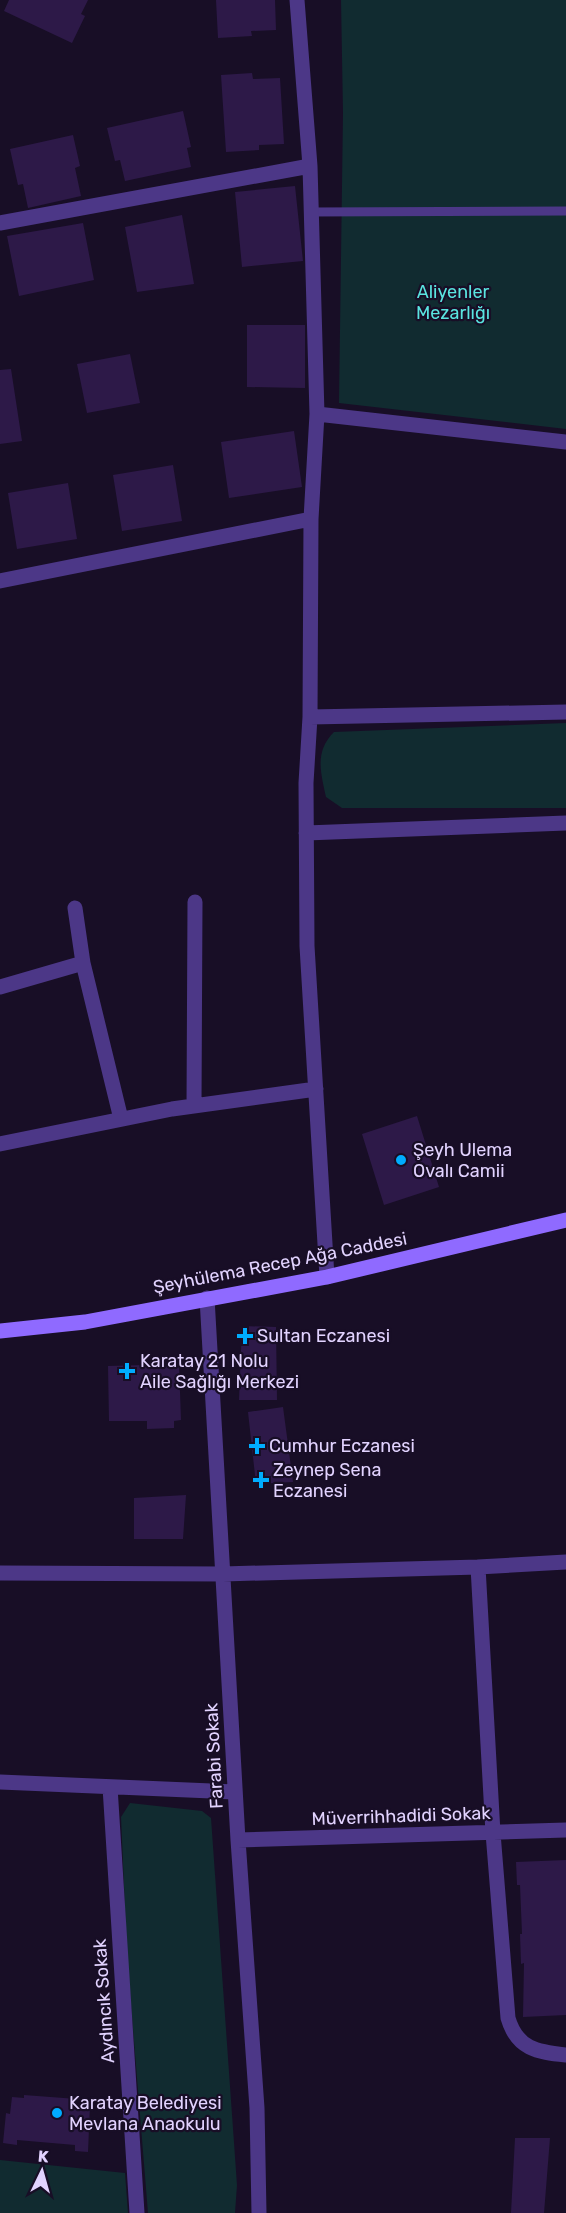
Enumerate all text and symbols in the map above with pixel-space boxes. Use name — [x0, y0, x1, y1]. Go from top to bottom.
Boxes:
park label: Aliyenler Mezarlığı — [416, 281, 490, 324]
place label: Şeyh Ulema Ovalı Camii — [413, 1139, 512, 1182]
marker: Şeyh Ulema Ovalı Camii — [394, 1153, 408, 1167]
street label: Şeyhülema Recep Ağa Caddesi — [151, 1228, 409, 1298]
place label: Sultan Eczanesi — [257, 1325, 390, 1347]
marker: Sultan Eczanesi — [238, 1329, 252, 1343]
place label: Karatay 21 Nolu Aile Sağlığı Merkezi — [140, 1350, 299, 1393]
marker: Karatay 21 Nolu Aile Sağlığı Merkezi — [118, 1362, 136, 1380]
place label: Cumhur Eczanesi — [269, 1435, 415, 1457]
marker: Cumhur Eczanesi — [250, 1439, 264, 1453]
place label: Zeynep Sena Eczanesi — [273, 1459, 381, 1502]
marker: Zeynep Sena Eczanesi — [254, 1473, 268, 1487]
street label: Farabi Sokak — [200, 1702, 228, 1809]
street label: Müverrihhadidi Sokak — [311, 1802, 492, 1830]
street label: Aydıncık Sokak — [89, 1937, 119, 2064]
place label: Karatay Belediyesi Mevlana Anaokulu — [69, 2092, 222, 2135]
marker: Karatay Belediyesi Mevlana Anaokulu — [50, 2106, 64, 2120]
north arrow — [12, 2141, 72, 2201]
text: K — [37, 2147, 50, 2167]

